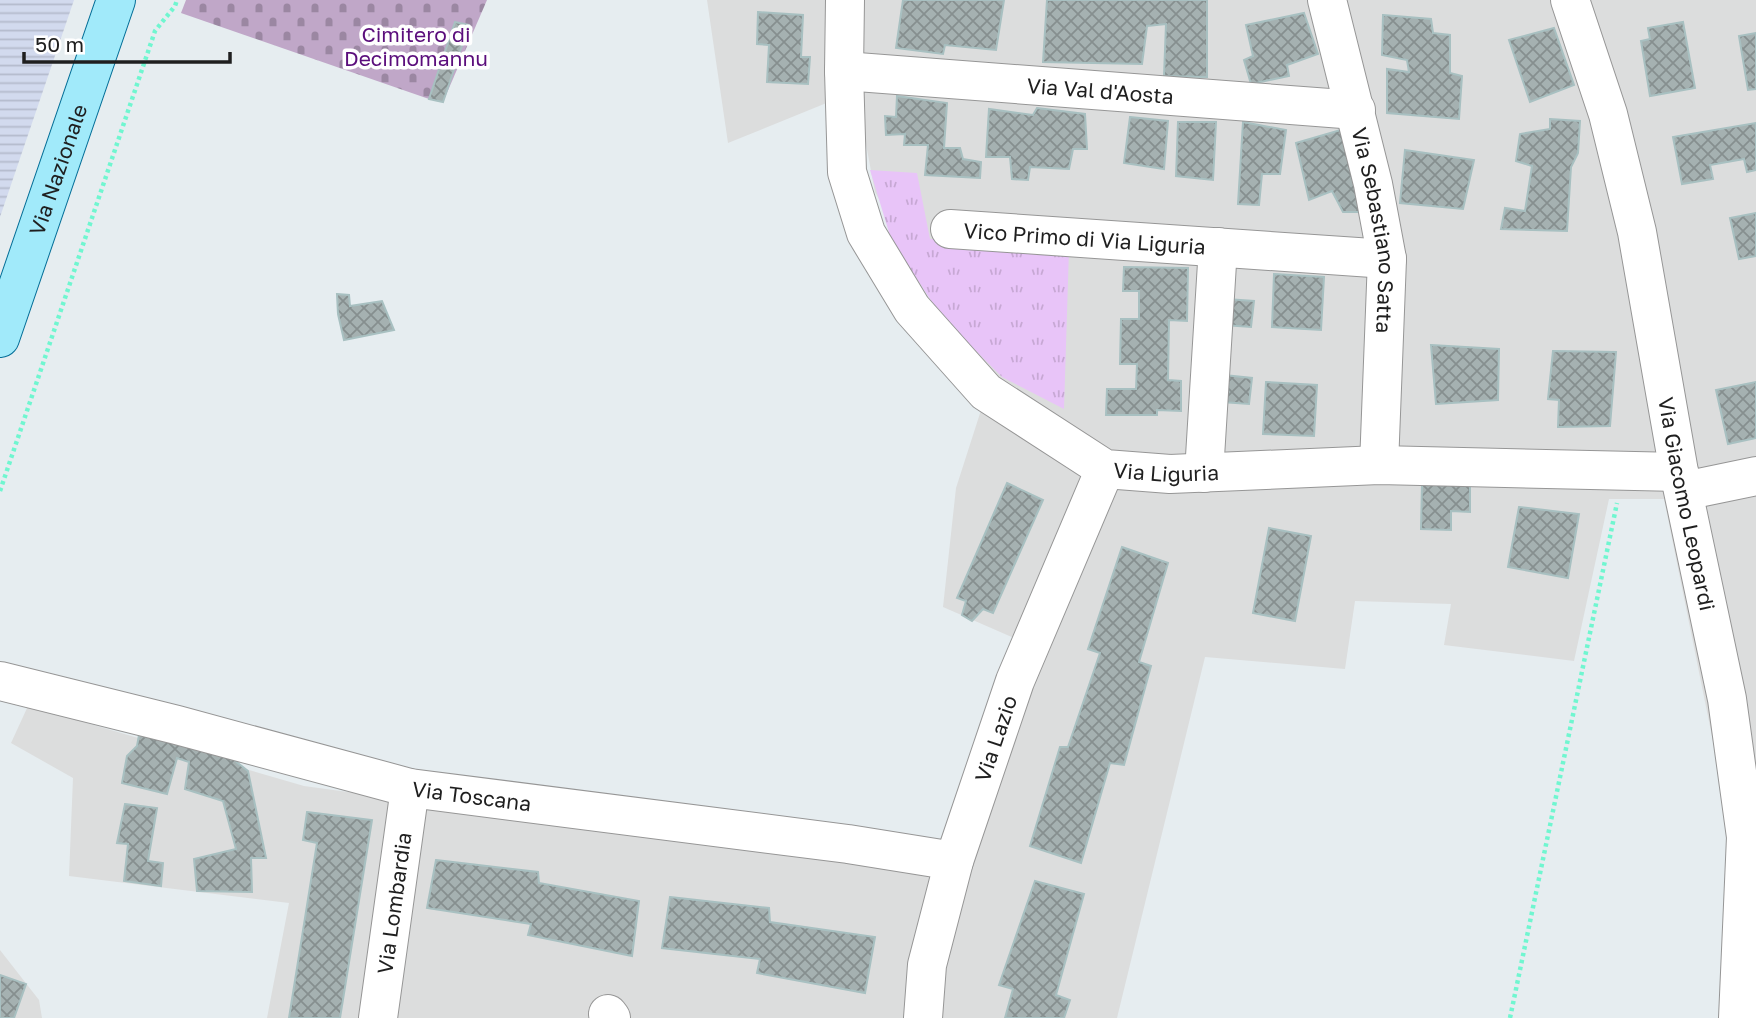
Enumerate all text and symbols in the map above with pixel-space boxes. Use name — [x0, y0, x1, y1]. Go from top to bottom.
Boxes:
scale bar — [24, 21, 231, 65]
park label: Cimitero di Decimomannu — [344, 21, 488, 71]
text: 50 m — [35, 31, 84, 57]
street label: Via Val d'Aosta — [1026, 72, 1175, 109]
street label: Via Nazionale — [23, 101, 92, 239]
street label: Via Sebastiano Satta — [1346, 125, 1400, 334]
street label: Vico Primo di Via Liguria — [963, 217, 1207, 260]
street label: Via Giacomo Leopardi — [1653, 395, 1721, 613]
street label: Via Liguria — [1112, 457, 1220, 487]
street label: Via Lazio — [969, 692, 1022, 785]
street label: Via Toscana — [411, 775, 533, 816]
street label: Via Lombardia — [371, 830, 417, 976]

